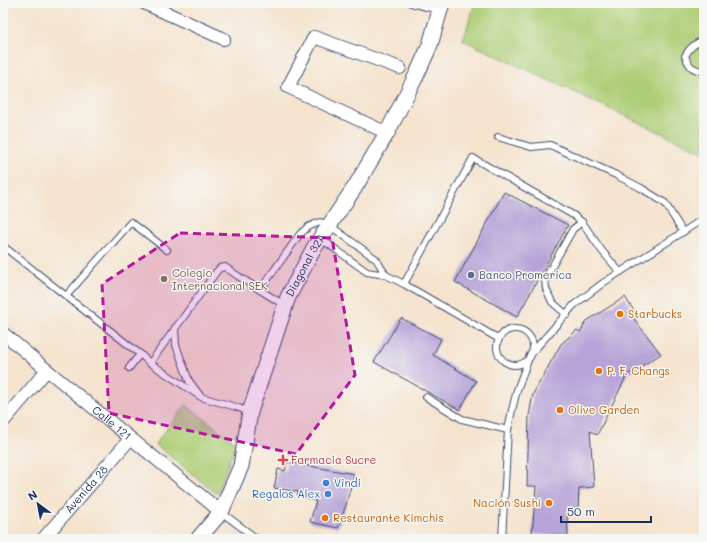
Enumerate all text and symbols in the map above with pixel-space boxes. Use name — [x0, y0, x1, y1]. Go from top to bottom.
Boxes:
street label: Diagonal 32A — [282, 230, 329, 299]
place label: Colegio Internacional SEK — [172, 265, 268, 293]
place label: Banco Promerica — [479, 267, 572, 282]
marker: Banco Promerica — [466, 270, 476, 280]
marker: Colegio Internacional SEK — [159, 274, 169, 284]
place label: Starbucks — [628, 306, 682, 321]
marker: Starbucks — [615, 309, 625, 319]
place label: P. F. Changs — [607, 363, 670, 378]
marker: P. F. Changs — [594, 366, 604, 376]
street label: Calle 121 — [89, 402, 135, 443]
place label: Olive Garden — [568, 402, 639, 417]
marker: Olive Garden — [555, 405, 565, 415]
place label: Farmacia Sucre — [291, 452, 377, 467]
marker: Farmacia Sucre — [278, 455, 288, 465]
street label: Avenida 28 — [61, 462, 111, 516]
place label: Vindi — [334, 475, 361, 490]
marker: Vindi — [321, 478, 331, 488]
north arrow — [18, 484, 58, 524]
place label: Regalos Alex — [252, 486, 320, 501]
text: N — [25, 487, 40, 504]
marker: Regalos Alex — [323, 489, 333, 499]
place label: Nación Sushi — [473, 495, 541, 510]
marker: Nación Sushi — [544, 498, 554, 508]
scale bar — [561, 498, 651, 524]
text: 50 m — [567, 503, 595, 519]
place label: Restaurante Kimchis — [333, 510, 444, 525]
marker: Restaurante Kimchis — [320, 513, 330, 523]

